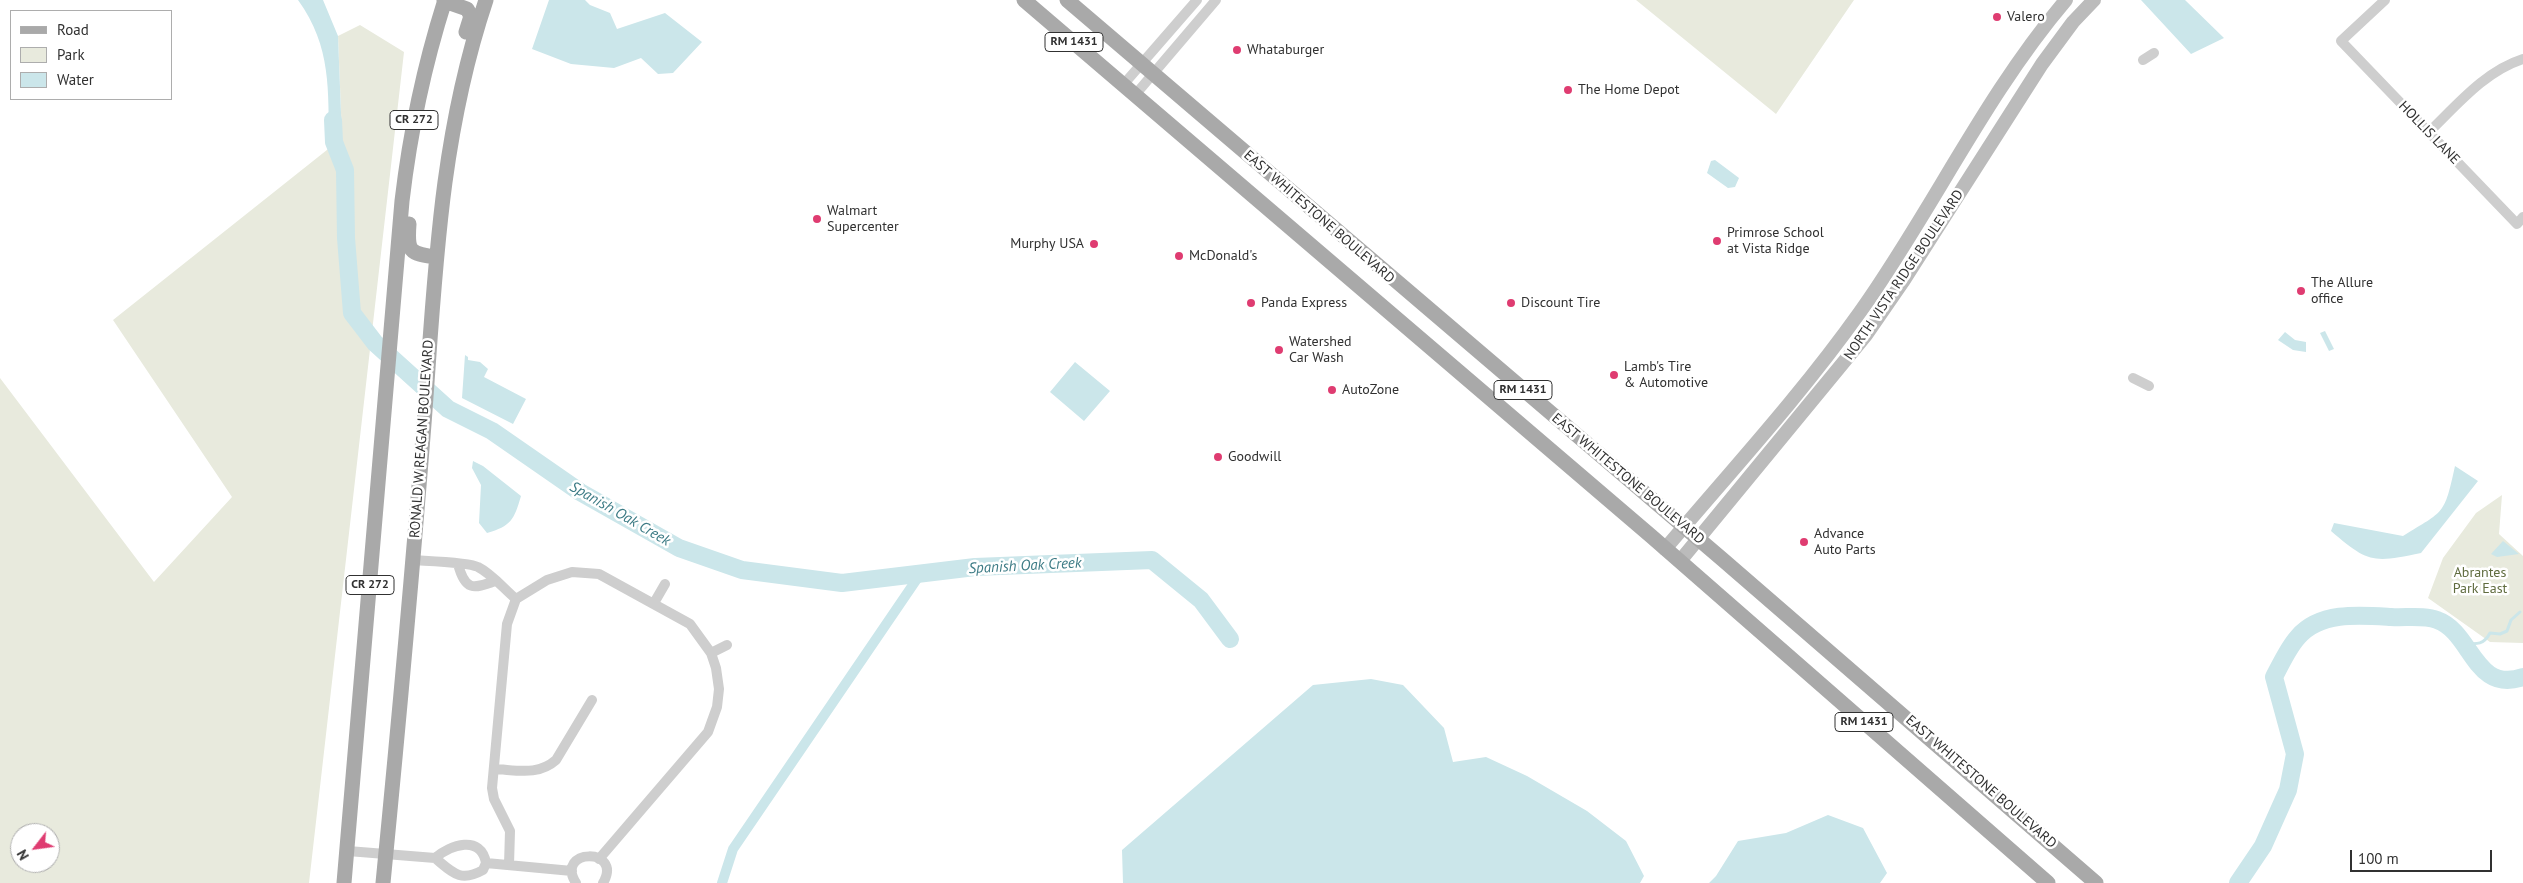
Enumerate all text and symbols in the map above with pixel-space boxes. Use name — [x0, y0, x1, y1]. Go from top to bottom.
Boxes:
place label: Valero — [2007, 9, 2045, 25]
legend — [10, 10, 172, 100]
marker: Valero — [1991, 11, 2003, 23]
text: Road — [57, 20, 89, 39]
road number: RM 1431 — [1045, 32, 1103, 52]
place label: Whataburger — [1247, 42, 1324, 58]
marker: Whataburger — [1231, 44, 1243, 56]
text: Park — [57, 45, 85, 64]
text: Water — [57, 70, 94, 89]
place label: The Home Depot — [1578, 82, 1679, 98]
marker: The Home Depot — [1562, 84, 1574, 96]
street label: HOLLIS LANE — [2395, 98, 2463, 168]
road number: CR 272 — [390, 110, 438, 130]
street label: EAST WHITESTONE BOULEVARD — [1240, 147, 1398, 287]
street label: NORTH VISTA RIDGE BOULEVARD — [1841, 187, 1967, 363]
place label: Walmart Supercenter — [827, 203, 899, 236]
marker: Walmart Supercenter — [811, 213, 823, 225]
place label: Primrose School at Vista Ridge — [1727, 225, 1824, 258]
marker: Primrose School at Vista Ridge — [1711, 235, 1723, 247]
place label: Murphy USA — [1010, 236, 1084, 252]
marker: Murphy USA — [1088, 238, 1100, 250]
place label: McDonald's — [1189, 248, 1257, 264]
marker: McDonald's — [1173, 250, 1185, 262]
place label: The Allure office — [2311, 275, 2373, 308]
marker: The Allure office — [2295, 285, 2307, 297]
place label: Panda Express — [1261, 295, 1347, 311]
place label: Discount Tire — [1521, 295, 1600, 311]
marker: Panda Express — [1245, 297, 1257, 309]
marker: Discount Tire — [1505, 297, 1517, 309]
place label: Watershed Car Wash — [1289, 334, 1352, 367]
street label: RONALD W REAGAN BOULEVARD — [407, 339, 437, 539]
marker: Watershed Car Wash — [1273, 344, 1285, 356]
place label: Lamb's Tire & Automotive — [1624, 359, 1708, 392]
marker: Lamb's Tire & Automotive — [1608, 369, 1620, 381]
road number: RM 1431 — [1494, 380, 1552, 400]
place label: AutoZone — [1342, 382, 1399, 398]
marker: AutoZone — [1326, 384, 1338, 396]
street label: EAST WHITESTONE BOULEVARD — [1548, 410, 1708, 548]
place label: Goodwill — [1228, 449, 1281, 465]
marker: Goodwill — [1212, 451, 1224, 463]
water label: Spanish Oak Creek — [566, 478, 674, 550]
place label: Advance Auto Parts — [1814, 526, 1876, 558]
marker: Advance Auto Parts — [1798, 536, 1810, 548]
water label: Spanish Oak Creek — [968, 554, 1082, 578]
park label: Abrantes Park East — [2453, 565, 2507, 598]
road number: CR 272 — [346, 576, 394, 594]
road number: RM 1431 — [1835, 712, 1893, 732]
street label: EAST WHITESTONE BOULEVARD — [1902, 712, 2060, 852]
north arrow — [10, 823, 60, 873]
scale bar — [2353, 840, 2496, 872]
text: N — [13, 847, 33, 863]
text: 100 m — [2358, 849, 2399, 868]

